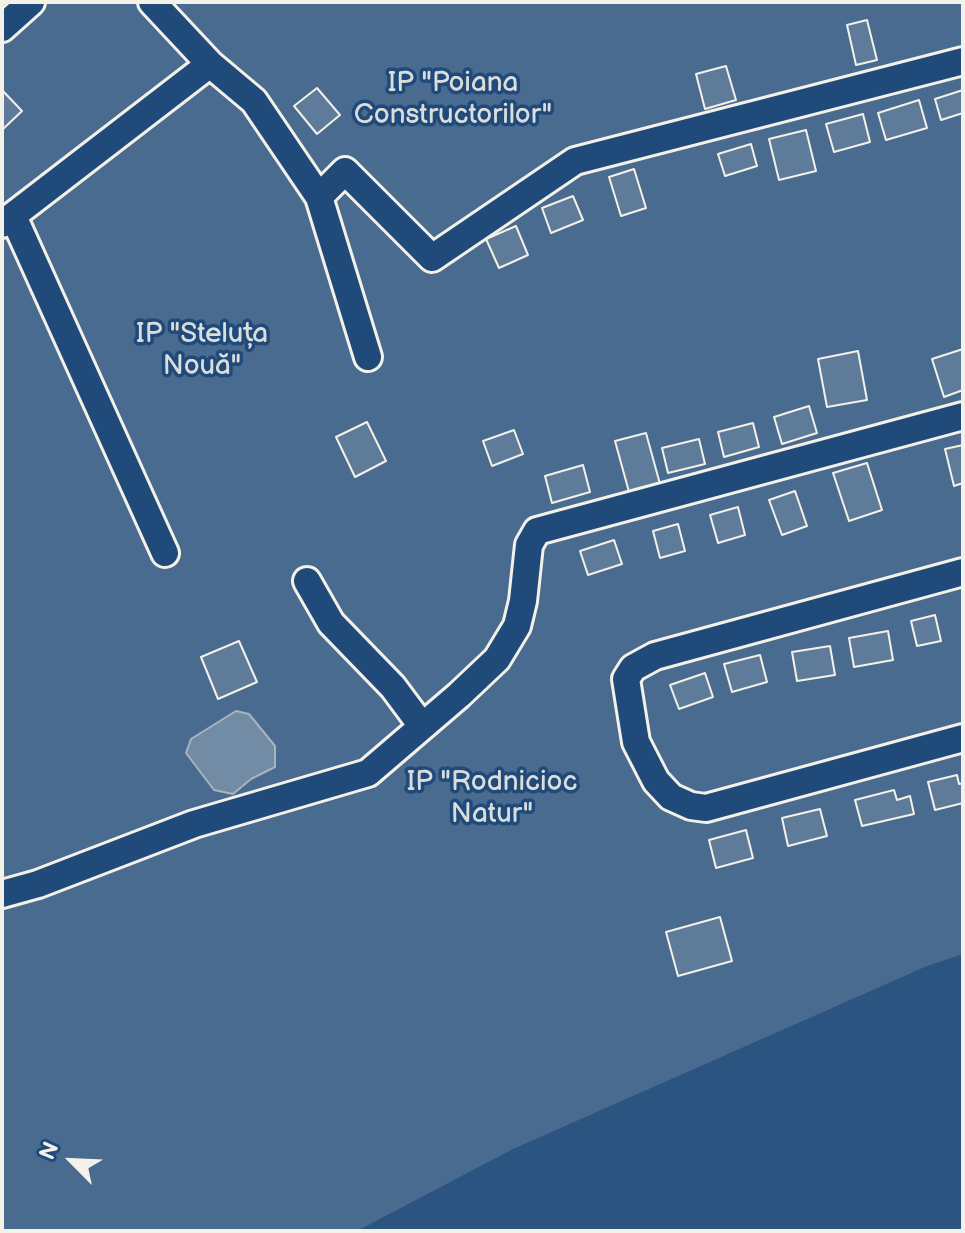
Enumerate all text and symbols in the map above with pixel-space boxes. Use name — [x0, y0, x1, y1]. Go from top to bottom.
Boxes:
park label: IP "Poiana Constructorilor" — [354, 67, 552, 133]
park label: IP "Steluța Nouă" — [136, 318, 268, 384]
park label: IP "Rodnicioc Natur" — [407, 766, 577, 832]
north arrow — [32, 1121, 112, 1201]
text: N — [34, 1138, 65, 1164]

